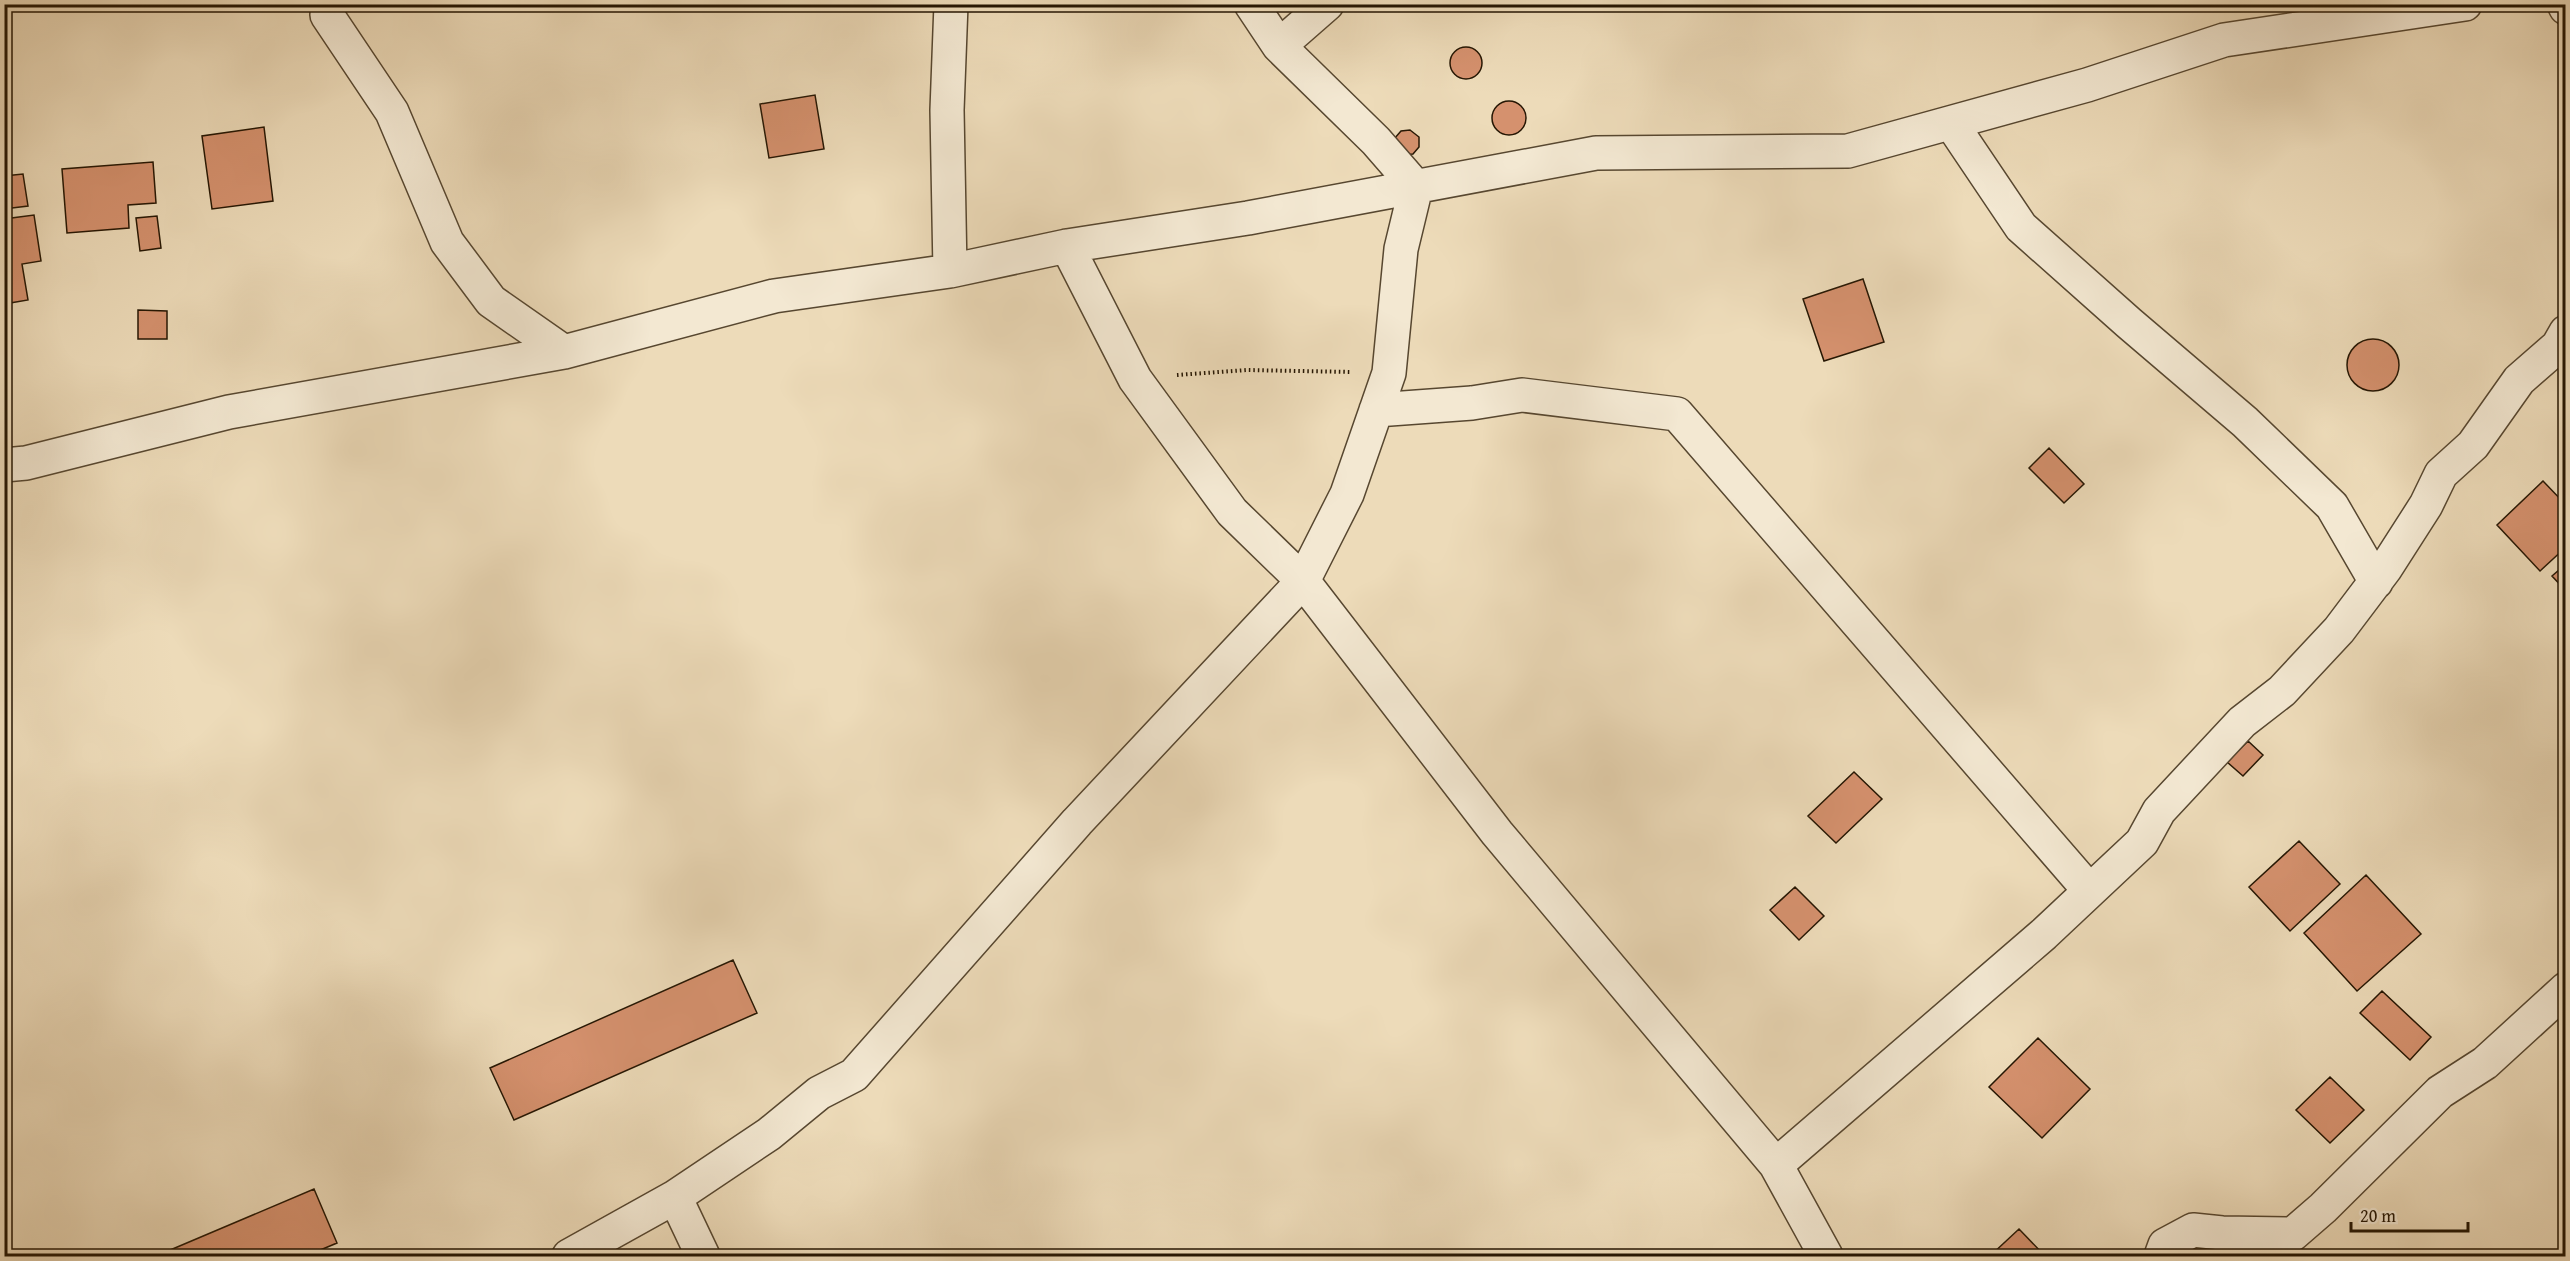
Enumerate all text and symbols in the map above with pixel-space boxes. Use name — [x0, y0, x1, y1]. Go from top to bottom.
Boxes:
scale bar — [2351, 1195, 2468, 1233]
text: 20 m — [2360, 1202, 2396, 1229]

